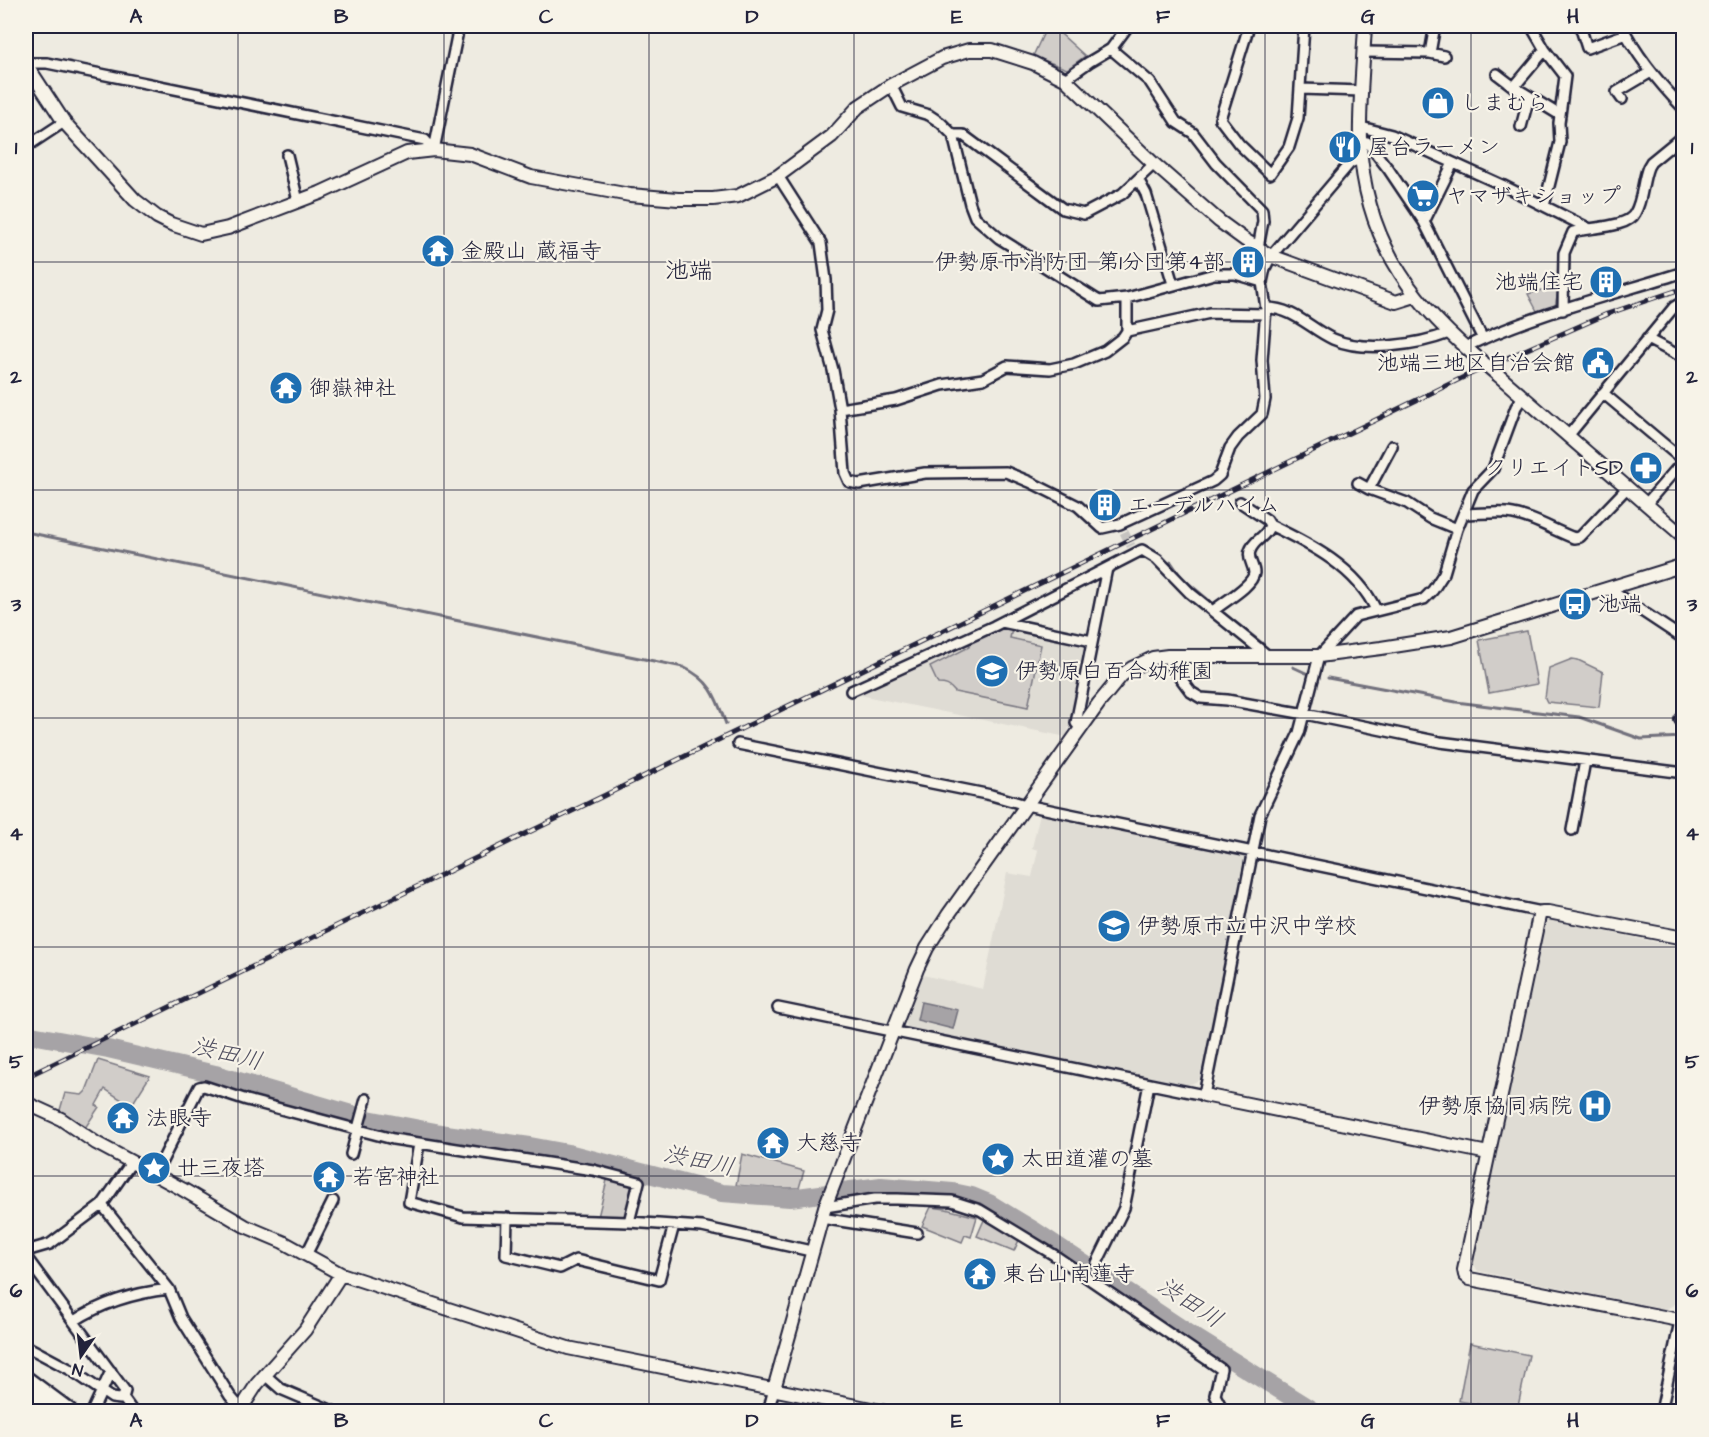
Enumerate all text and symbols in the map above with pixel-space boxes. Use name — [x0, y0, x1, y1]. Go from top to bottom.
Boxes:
text: A — [130, 3, 143, 31]
text: B — [334, 3, 349, 31]
text: C — [539, 3, 554, 31]
text: D — [746, 3, 759, 31]
text: E — [951, 3, 963, 31]
text: F — [1156, 3, 1171, 31]
text: G — [1361, 3, 1375, 31]
text: H — [1567, 3, 1579, 31]
shop icon: しまむら — [1420, 85, 1456, 121]
place label: しまむら — [1461, 88, 1549, 119]
restaurant icon: 屋台ラーメン — [1327, 129, 1363, 165]
place label: 屋台ラーメン — [1368, 132, 1500, 163]
text: 1 — [15, 134, 18, 162]
text: 1 — [1691, 134, 1694, 162]
supermarket icon: ヤマザキショップ — [1405, 178, 1441, 214]
place label: ヤマザキショップ — [1446, 181, 1621, 212]
temple icon: 金殿山 蔵福寺 — [420, 233, 456, 269]
place label: 金殿山 蔵福寺 — [461, 236, 602, 267]
building icon: 伊勢原市消防団 第1分団第4部 — [1230, 244, 1266, 280]
place label: 伊勢原市消防団 第1分団第4部 — [934, 247, 1225, 278]
district label: 池端 — [665, 254, 713, 288]
building icon: 池端住宅 — [1588, 264, 1624, 300]
place label: 池端住宅 — [1495, 267, 1583, 298]
public building icon: 池端三地区自治会館 — [1580, 345, 1616, 381]
place label: 池端三地区自治会館 — [1377, 348, 1575, 379]
text: 2 — [9, 363, 22, 391]
text: 2 — [1685, 363, 1698, 391]
temple icon: 御嶽神社 — [268, 370, 304, 406]
place label: 御嶽神社 — [309, 373, 397, 404]
pharmacy icon: クリエイトSD — [1628, 450, 1664, 486]
place label: クリエイトSD — [1485, 453, 1623, 484]
building icon: エーデルハイム — [1087, 487, 1123, 523]
place label: エーデルハイム — [1128, 490, 1280, 521]
bus stop icon: 池端 — [1557, 586, 1593, 622]
place label: 池端 — [1598, 589, 1642, 620]
text: 3 — [10, 591, 22, 619]
text: 3 — [1686, 591, 1698, 619]
school or university icon: 伊勢原白百合幼稚園 — [974, 653, 1010, 689]
place label: 伊勢原白百合幼稚園 — [1015, 656, 1213, 687]
text: 4 — [9, 820, 23, 848]
text: 4 — [1685, 820, 1699, 848]
school or university icon: 伊勢原市立中沢中学校 — [1096, 908, 1132, 944]
place label: 伊勢原市立中沢中学校 — [1137, 911, 1357, 942]
water label: 渋田川 — [188, 1029, 266, 1079]
text: 5 — [9, 1048, 24, 1076]
text: 5 — [1685, 1048, 1700, 1076]
hospital icon: 伊勢原協同病院 — [1577, 1088, 1613, 1124]
place label: 伊勢原協同病院 — [1418, 1091, 1572, 1122]
temple icon: 法眼寺 — [105, 1100, 141, 1136]
place label: 法眼寺 — [146, 1103, 212, 1134]
temple icon: 大慈寺 — [755, 1125, 791, 1161]
place label: 大慈寺 — [796, 1128, 862, 1159]
water label: 渋田川 — [660, 1137, 738, 1185]
place icon: 太田道灌の墓 — [980, 1141, 1016, 1177]
place label: 太田道灌の墓 — [1021, 1144, 1153, 1175]
place icon: 廿三夜塔 — [136, 1150, 172, 1186]
place label: 廿三夜塔 — [177, 1153, 265, 1184]
temple icon: 若宮神社 — [311, 1159, 347, 1195]
place label: 若宮神社 — [352, 1162, 440, 1193]
temple icon: 東台山南蓮寺 — [962, 1256, 998, 1292]
place label: 東台山南蓮寺 — [1003, 1259, 1135, 1290]
water label: 渋田川 — [1151, 1269, 1229, 1337]
text: 6 — [10, 1277, 23, 1305]
text: 6 — [1686, 1277, 1699, 1305]
north arrow — [51, 1326, 111, 1386]
text: N — [70, 1358, 85, 1381]
text: A — [130, 1407, 143, 1435]
text: B — [334, 1407, 349, 1435]
text: C — [539, 1407, 554, 1435]
text: D — [746, 1407, 759, 1435]
text: E — [951, 1407, 963, 1435]
text: F — [1156, 1407, 1171, 1435]
text: G — [1361, 1407, 1375, 1435]
text: H — [1567, 1407, 1579, 1435]

